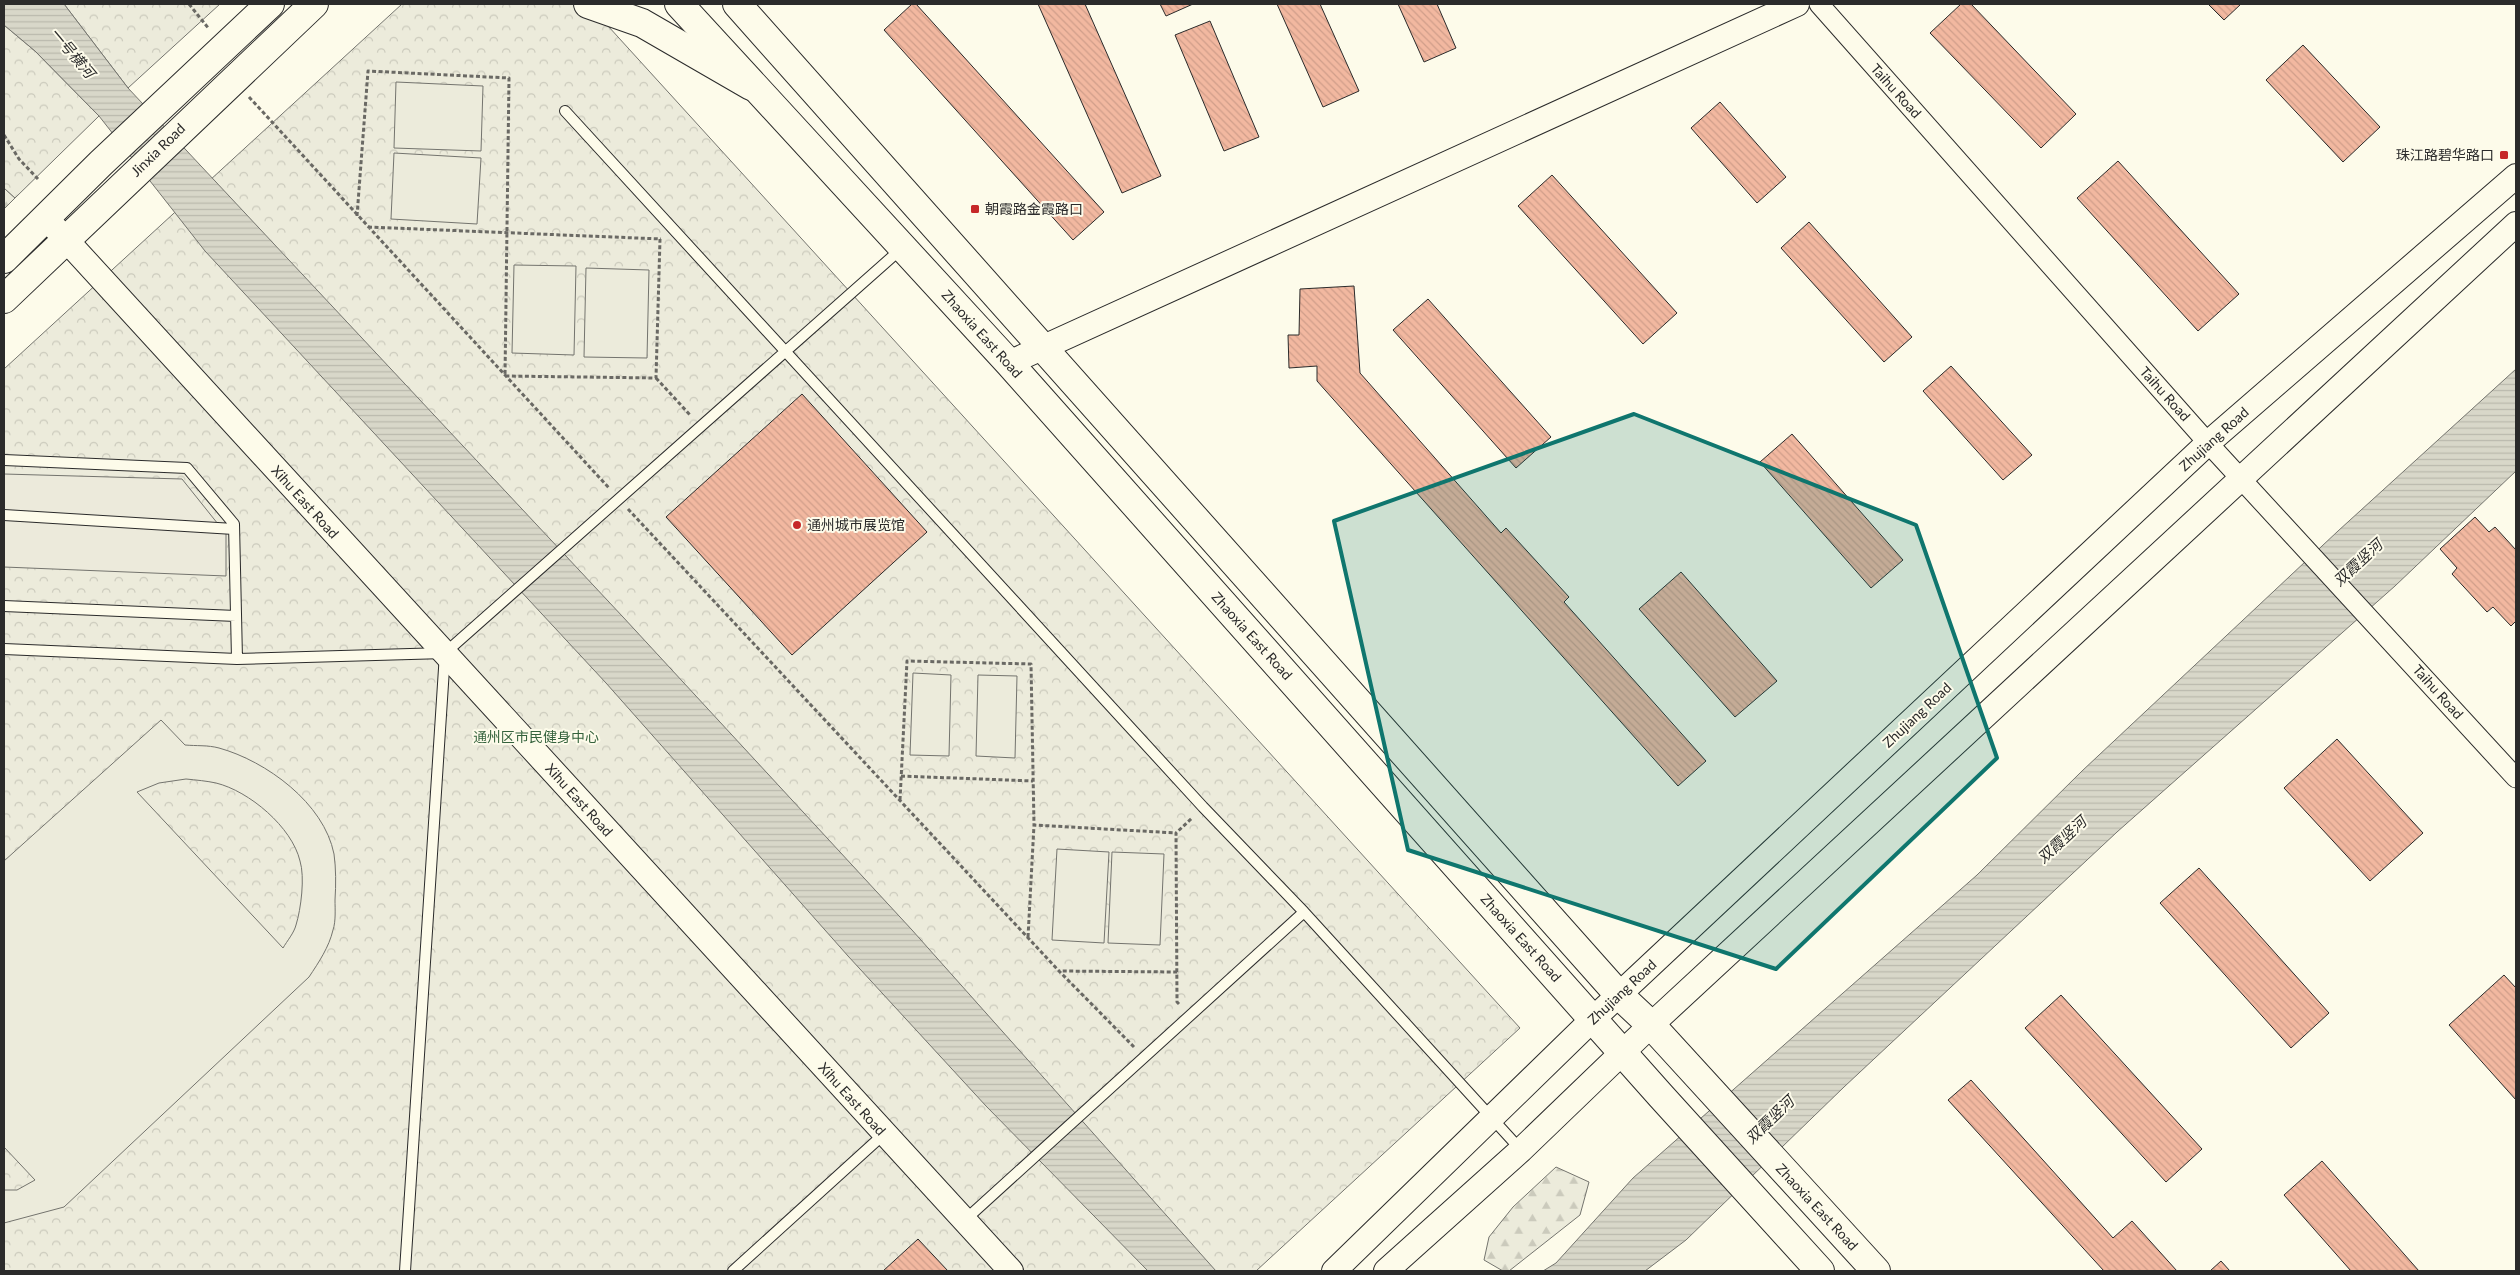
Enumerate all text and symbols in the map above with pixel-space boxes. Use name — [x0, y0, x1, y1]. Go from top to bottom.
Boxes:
water label: 一号横河 — [47, 24, 101, 83]
street label: Taihu Road — [1868, 60, 1925, 121]
street label: Jinxia Road — [127, 120, 188, 180]
place label: 珠江路碧华路口 — [2396, 146, 2494, 163]
marker: 珠江路碧华路口 — [2498, 149, 2510, 161]
place label: 朝霞路金霞路口 — [985, 200, 1083, 217]
marker: 朝霞路金霞路口 — [969, 203, 981, 215]
street label: Zhaoxia East Road — [938, 286, 1026, 381]
street label: Taihu Road — [2137, 363, 2194, 424]
street label: Zhujiang Road — [2176, 403, 2252, 474]
street label: Xihu East Road — [268, 462, 343, 542]
place label: 通州城市展览馆 — [807, 516, 905, 533]
marker: 通州城市展览馆 — [791, 519, 803, 531]
water label: 双霞竖河 — [2329, 533, 2388, 589]
street label: Zhaoxia East Road — [1208, 588, 1296, 683]
street label: Taihu Road — [2410, 661, 2467, 722]
street label: Zhujiang Road — [1879, 679, 1954, 751]
park label: 通州区市民健身中心 — [473, 728, 599, 745]
street label: Xihu East Road — [542, 760, 617, 840]
water label: 双霞竖河 — [2033, 810, 2092, 866]
street label: Zhaoxia East Road — [1477, 890, 1565, 985]
street label: Zhujiang Road — [1584, 956, 1659, 1028]
street label: Xihu East Road — [815, 1059, 890, 1139]
water label: 双霞竖河 — [1741, 1090, 1799, 1147]
street label: Zhaoxia East Road — [1773, 1160, 1862, 1254]

